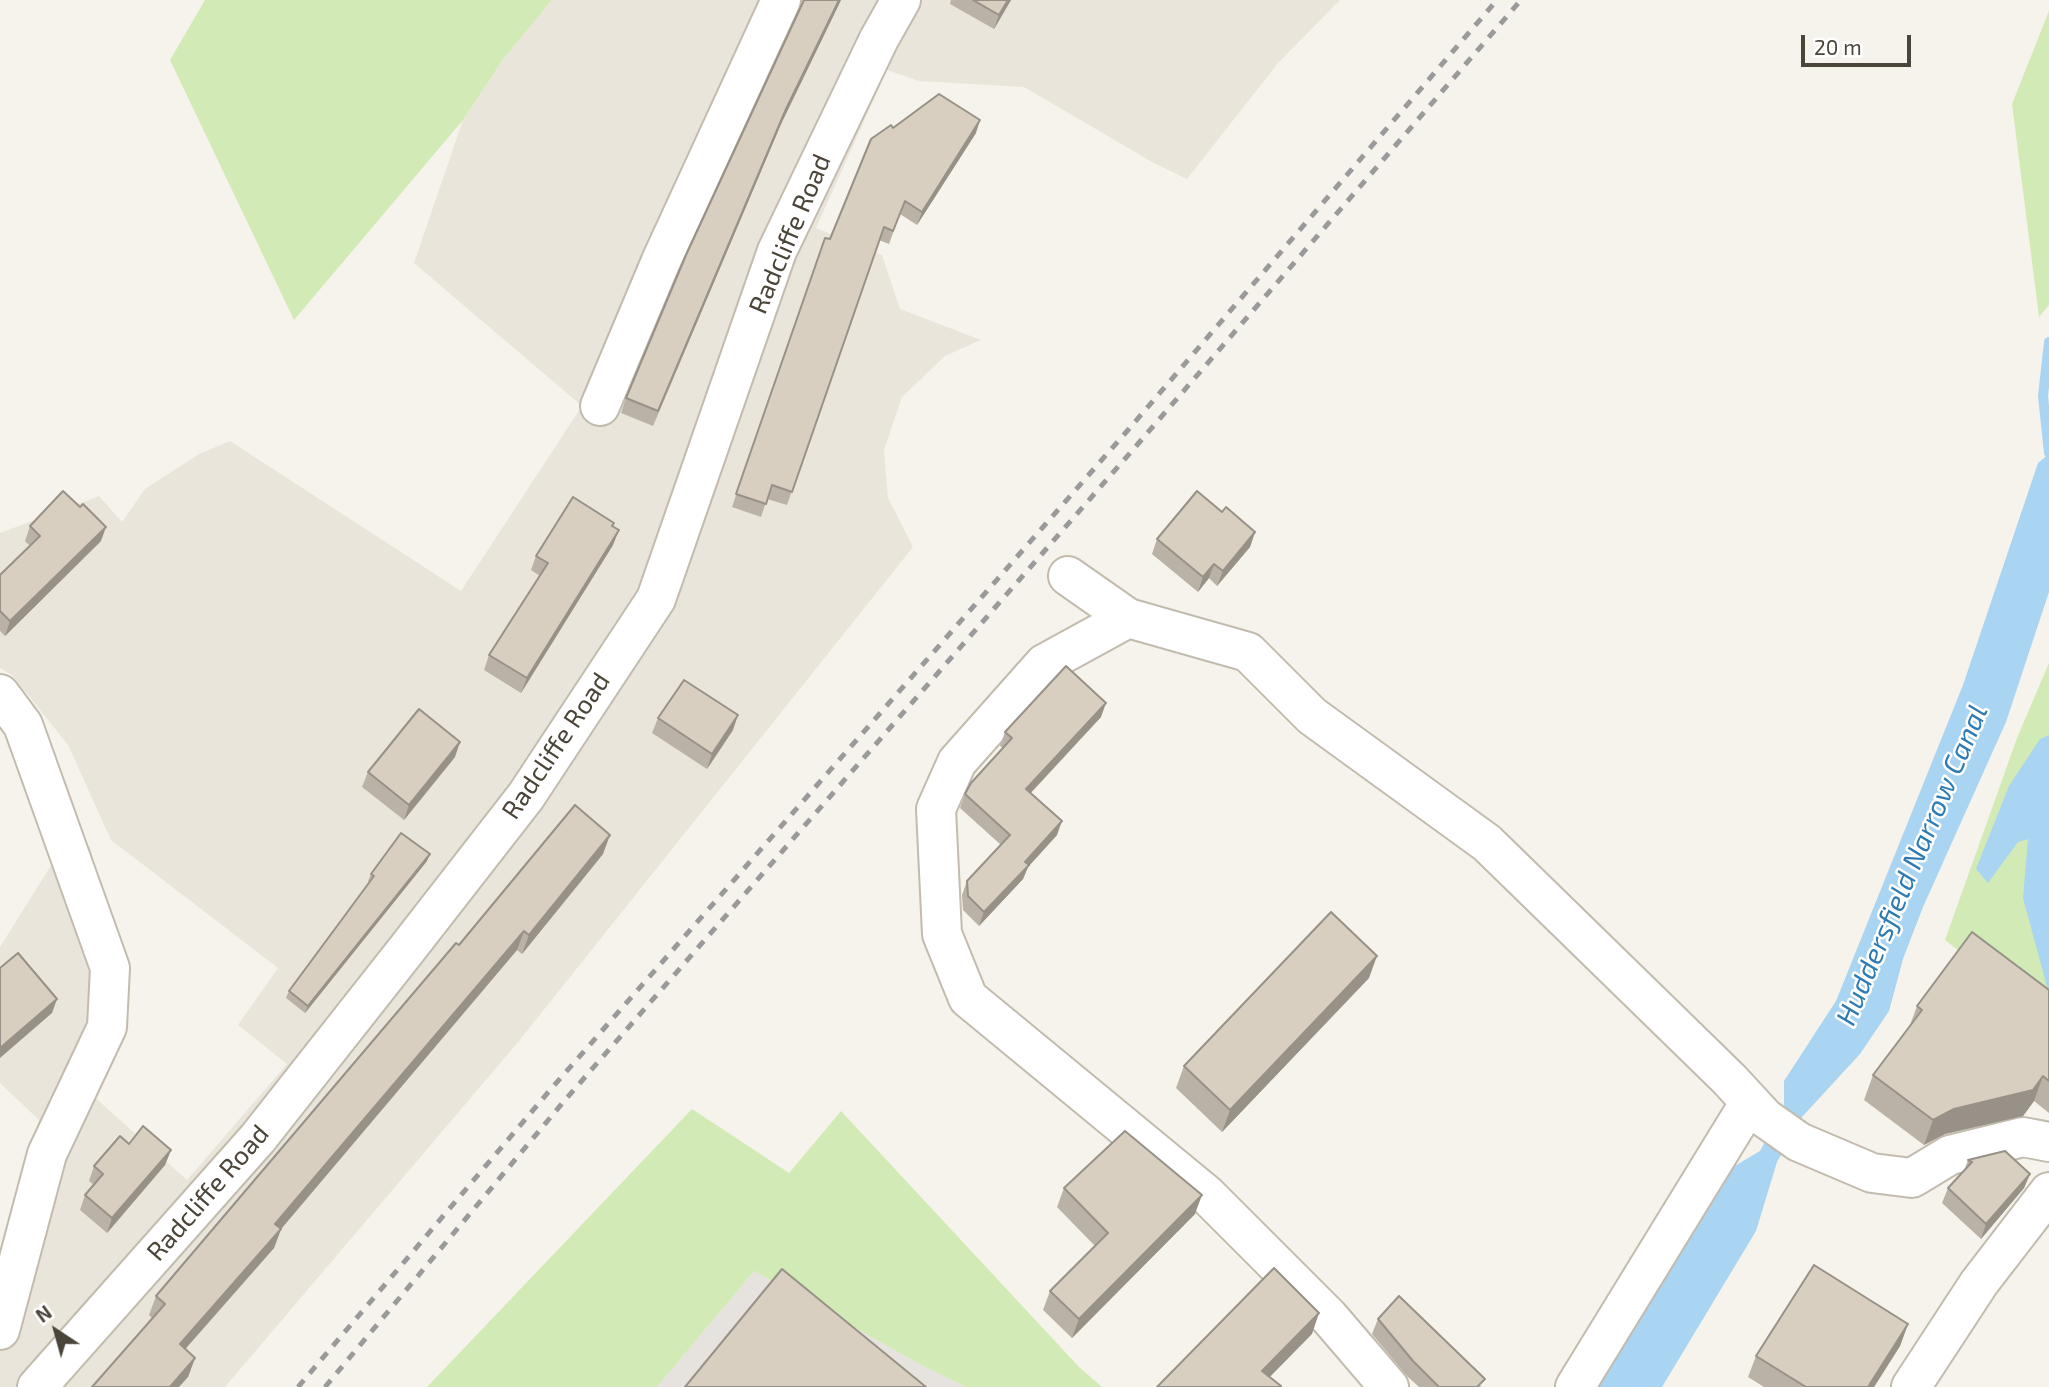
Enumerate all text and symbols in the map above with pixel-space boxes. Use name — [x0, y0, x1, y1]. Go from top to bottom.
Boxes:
scale bar — [1804, 21, 1914, 65]
text: 20 m — [1814, 34, 1862, 59]
street label: Radcliffe Road — [742, 150, 838, 318]
street label: Radcliffe Road — [496, 667, 616, 825]
water label: Huddersfield Narrow Canal — [1829, 700, 1995, 1030]
street label: Radcliffe Road — [140, 1119, 276, 1267]
north arrow — [21, 1296, 91, 1366]
text: N — [31, 1300, 56, 1327]

